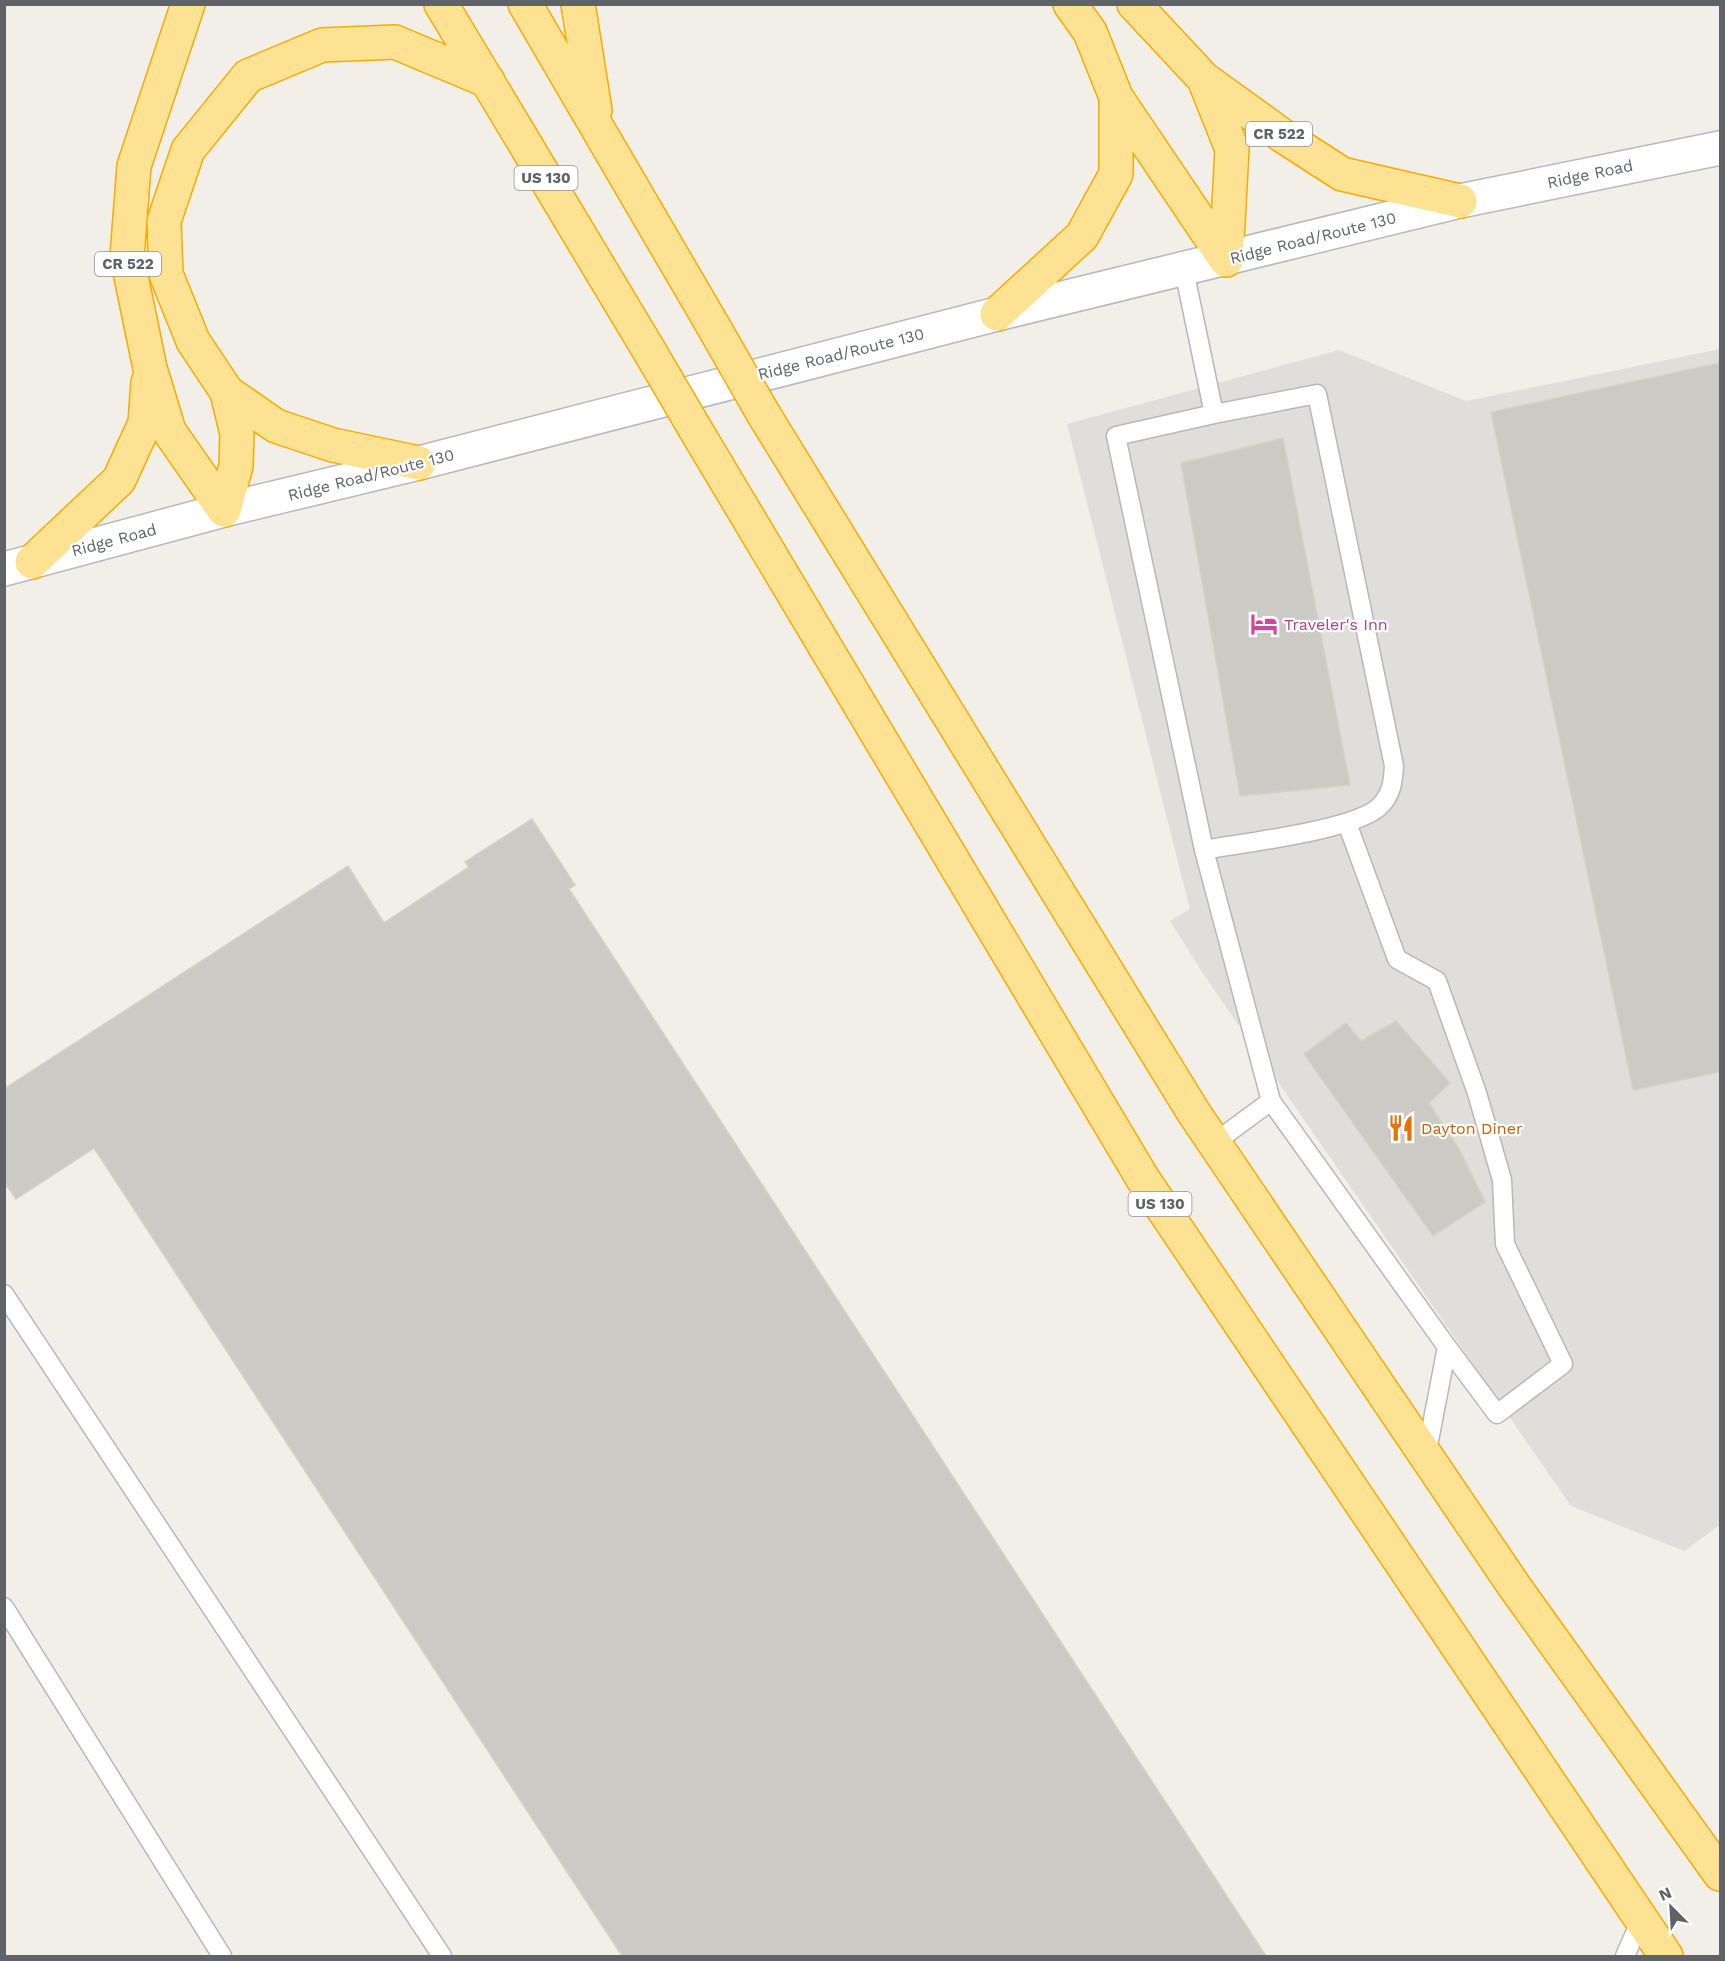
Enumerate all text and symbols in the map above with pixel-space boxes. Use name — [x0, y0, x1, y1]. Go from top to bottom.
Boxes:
road number: CR 522 — [1246, 122, 1312, 146]
street label: Ridge Road — [1545, 156, 1635, 192]
road number: US 130 — [514, 166, 578, 190]
street label: Ridge Road/Route 130 — [1228, 208, 1398, 268]
road number: CR 522 — [95, 252, 161, 276]
street label: Ridge Road/Route 130 — [756, 324, 926, 384]
street label: Ridge Road/Route 130 — [286, 445, 456, 505]
street label: Ridge Road — [69, 520, 159, 560]
hotel icon: Traveler's Inn — [1249, 609, 1279, 639]
place label: Traveler's Inn — [1284, 615, 1388, 634]
restaurant icon: Dayton Diner — [1386, 1113, 1416, 1143]
place label: Dayton Diner — [1421, 1119, 1523, 1138]
road number: US 130 — [1128, 1192, 1192, 1216]
north arrow — [1641, 1877, 1701, 1937]
text: N — [1656, 1883, 1674, 1905]

